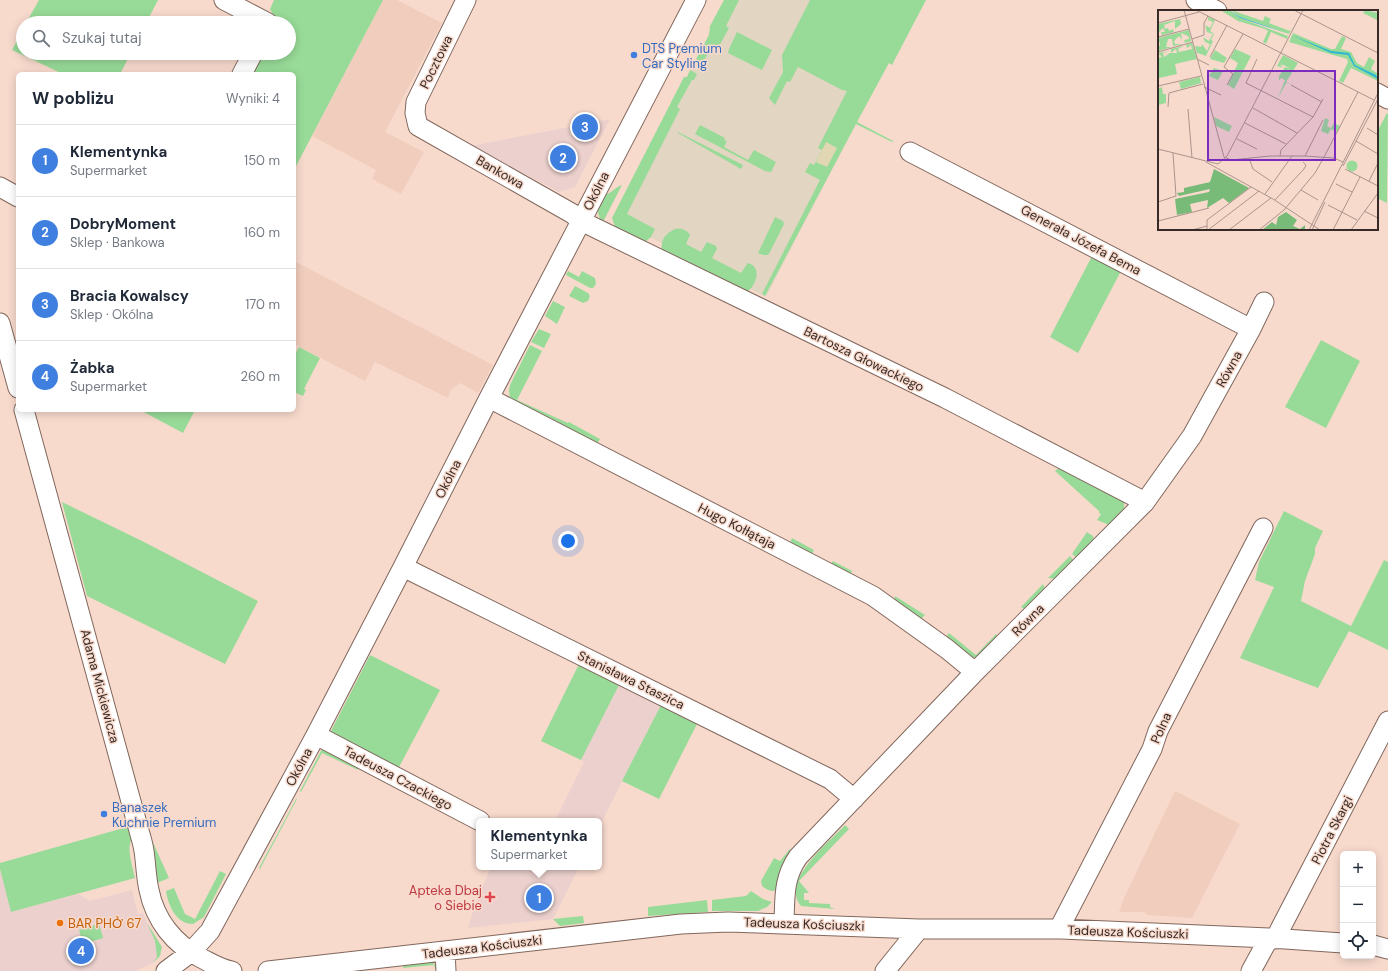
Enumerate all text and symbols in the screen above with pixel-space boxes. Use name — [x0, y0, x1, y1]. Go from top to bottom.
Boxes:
inset map — [1158, 10, 1378, 230]
search box — [16, 16, 296, 60]
icon: search — [30, 27, 52, 49]
text: Szukaj tutaj — [62, 28, 142, 48]
street label: Pocztowa — [416, 32, 456, 92]
place label: DTS Premium Car Styling — [642, 40, 722, 72]
marker: DTS Premium Car Styling — [629, 50, 639, 60]
text: W pobliżu — [32, 87, 114, 109]
text: Wyniki: 4 — [226, 90, 280, 107]
pin: 3 — [572, 112, 598, 142]
text: Klementynka — [70, 142, 167, 162]
pin: 2 — [550, 143, 576, 173]
street label: Bankowa — [473, 151, 527, 193]
text: 1 — [43, 152, 47, 169]
text: 150 m — [244, 152, 280, 169]
text: Supermarket — [70, 162, 147, 179]
street label: Okólna — [579, 169, 613, 213]
street label: Generała Józefa Bema — [1018, 201, 1144, 279]
text: DobryMoment — [70, 214, 176, 234]
text: 2 — [41, 224, 49, 241]
text: 160 m — [244, 224, 280, 241]
text: Sklep · Bankowa — [70, 234, 165, 251]
text: Bracia Kowalscy — [70, 286, 189, 306]
text: 3 — [41, 296, 49, 313]
text: 170 m — [245, 296, 280, 313]
text: Sklep · Okólna — [70, 306, 153, 323]
street label: Bartosza Głowackiego — [801, 322, 927, 396]
street label: Równa — [1212, 348, 1246, 390]
text: Żabka — [70, 358, 114, 378]
text: 4 — [41, 368, 49, 385]
text: 260 m — [240, 368, 280, 385]
text: Supermarket — [70, 378, 147, 395]
street label: Okólna — [431, 457, 465, 501]
street label: Hugo Kołłątaja — [695, 499, 779, 553]
your location — [558, 531, 578, 551]
street label: Równa — [1008, 600, 1048, 640]
street label: Adama Mickiewicza — [77, 627, 123, 745]
street label: Stanisława Staszica — [575, 647, 687, 713]
street label: Polna — [1147, 710, 1175, 746]
street label: Tadeusza Czackiego — [341, 742, 456, 814]
street label: Okólna — [282, 745, 316, 789]
street label: Piotra Skargi — [1307, 793, 1357, 867]
place label: Banaszek Kuchnie Premium — [112, 799, 216, 831]
marker: Banaszek Kuchnie Premium — [99, 809, 109, 819]
popup — [476, 818, 602, 870]
text: Klementynka — [490, 826, 588, 846]
text: Supermarket — [490, 846, 568, 863]
map controls — [1340, 851, 1376, 959]
button: + — [1340, 851, 1376, 887]
place label: Apteka Dbaj o Siebie — [409, 882, 482, 914]
pin: 1 — [526, 883, 552, 913]
button: − — [1340, 887, 1376, 923]
marker: Apteka Dbaj o Siebie — [485, 892, 495, 902]
street label: Tadeusza Kościuszki — [743, 913, 865, 935]
place label: BAR PHỞ 67 — [68, 915, 141, 932]
marker: BAR PHỞ 67 — [55, 918, 65, 928]
street label: Tadeusza Kościuszki — [1067, 921, 1189, 943]
button: locate — [1340, 923, 1376, 959]
street label: Tadeusza Kościuszki — [421, 931, 543, 963]
pin: 4 — [68, 936, 94, 966]

